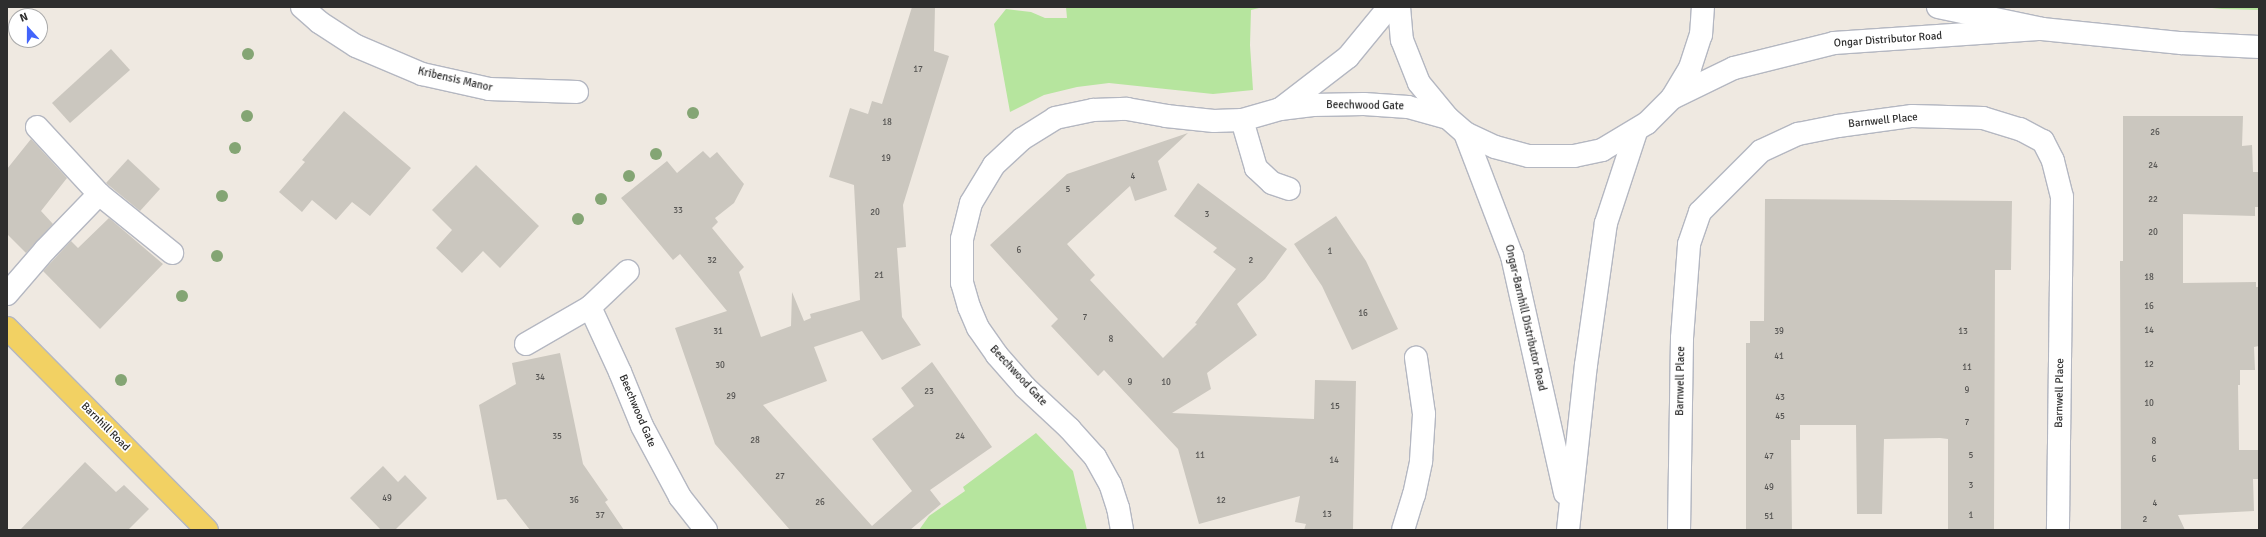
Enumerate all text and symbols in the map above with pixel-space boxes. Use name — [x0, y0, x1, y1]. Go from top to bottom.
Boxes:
north arrow — [8, 8, 48, 48]
text: N — [18, 10, 30, 25]
street label: Ongar Distributor Road — [1833, 30, 1943, 50]
street label: Kribensis Manor — [416, 65, 494, 95]
house number: 17 — [913, 65, 923, 75]
street label: Beechwood Gate — [1326, 99, 1404, 113]
street label: Barnwell Place — [1848, 111, 1918, 131]
house number: 18 — [882, 118, 892, 128]
house number: 26 — [2150, 128, 2160, 138]
house number: 19 — [881, 154, 891, 164]
house number: 24 — [2148, 161, 2158, 171]
house number: 4 — [1131, 172, 1135, 182]
house number: 5 — [1066, 185, 1070, 195]
house number: 22 — [2148, 195, 2158, 205]
house number: 33 — [673, 206, 683, 216]
house number: 20 — [870, 208, 880, 218]
house number: 3 — [1205, 210, 1209, 220]
house number: 20 — [2148, 228, 2158, 238]
street label: Ongar-Barnhill Distributor Road — [1502, 244, 1548, 392]
house number: 6 — [1017, 246, 1021, 256]
house number: 1 — [1328, 247, 1332, 257]
house number: 32 — [707, 256, 717, 266]
house number: 2 — [1249, 256, 1253, 266]
house number: 21 — [874, 271, 884, 281]
house number: 18 — [2144, 273, 2154, 283]
house number: 16 — [2144, 302, 2154, 312]
house number: 16 — [1358, 309, 1368, 319]
house number: 7 — [1083, 313, 1087, 323]
house number: 14 — [2144, 326, 2154, 336]
house number: 31 — [713, 327, 723, 337]
house number: 39 — [1774, 327, 1784, 337]
house number: 13 — [1958, 327, 1968, 337]
house number: 8 — [1109, 335, 1113, 345]
street label: Beechwood Gate — [987, 343, 1049, 409]
street label: Barnwell Place — [1674, 346, 1688, 416]
house number: 41 — [1774, 352, 1784, 362]
street label: Barnwell Place — [2053, 358, 2067, 428]
house number: 12 — [2144, 360, 2154, 370]
house number: 30 — [715, 361, 725, 371]
house number: 11 — [1962, 363, 1972, 373]
house number: 34 — [535, 373, 545, 383]
street label: Beechwood Gate — [616, 373, 658, 449]
house number: 9 — [1128, 378, 1132, 388]
house number: 10 — [1161, 378, 1171, 388]
house number: 9 — [1965, 386, 1969, 396]
house number: 23 — [924, 387, 934, 397]
house number: 29 — [726, 392, 736, 402]
house number: 43 — [1775, 393, 1785, 403]
house number: 10 — [2144, 399, 2154, 409]
street label: Barnhill Road — [78, 400, 132, 454]
house number: 15 — [1330, 402, 1340, 412]
house number: 45 — [1775, 412, 1785, 422]
house number: 7 — [1965, 418, 1969, 428]
house number: 35 — [552, 432, 562, 442]
house number: 24 — [955, 432, 965, 442]
house number: 28 — [750, 436, 760, 446]
house number: 8 — [2152, 437, 2156, 447]
house number: 11 — [1195, 451, 1205, 461]
house number: 5 — [1969, 451, 1973, 461]
house number: 47 — [1764, 452, 1774, 462]
house number: 6 — [2152, 455, 2156, 465]
house number: 14 — [1329, 456, 1339, 466]
house number: 27 — [775, 472, 785, 482]
house number: 3 — [1969, 481, 1973, 491]
house number: 49 — [1764, 483, 1774, 493]
house number: 49 — [382, 494, 392, 504]
house number: 36 — [569, 496, 579, 506]
house number: 12 — [1216, 496, 1226, 506]
house number: 26 — [815, 498, 825, 508]
house number: 4 — [2153, 499, 2157, 509]
house number: 13 — [1322, 510, 1332, 520]
house number: 37 — [595, 511, 605, 521]
house number: 1 — [1969, 511, 1973, 521]
house number: 51 — [1764, 512, 1774, 522]
house number: 2 — [2143, 515, 2147, 525]

